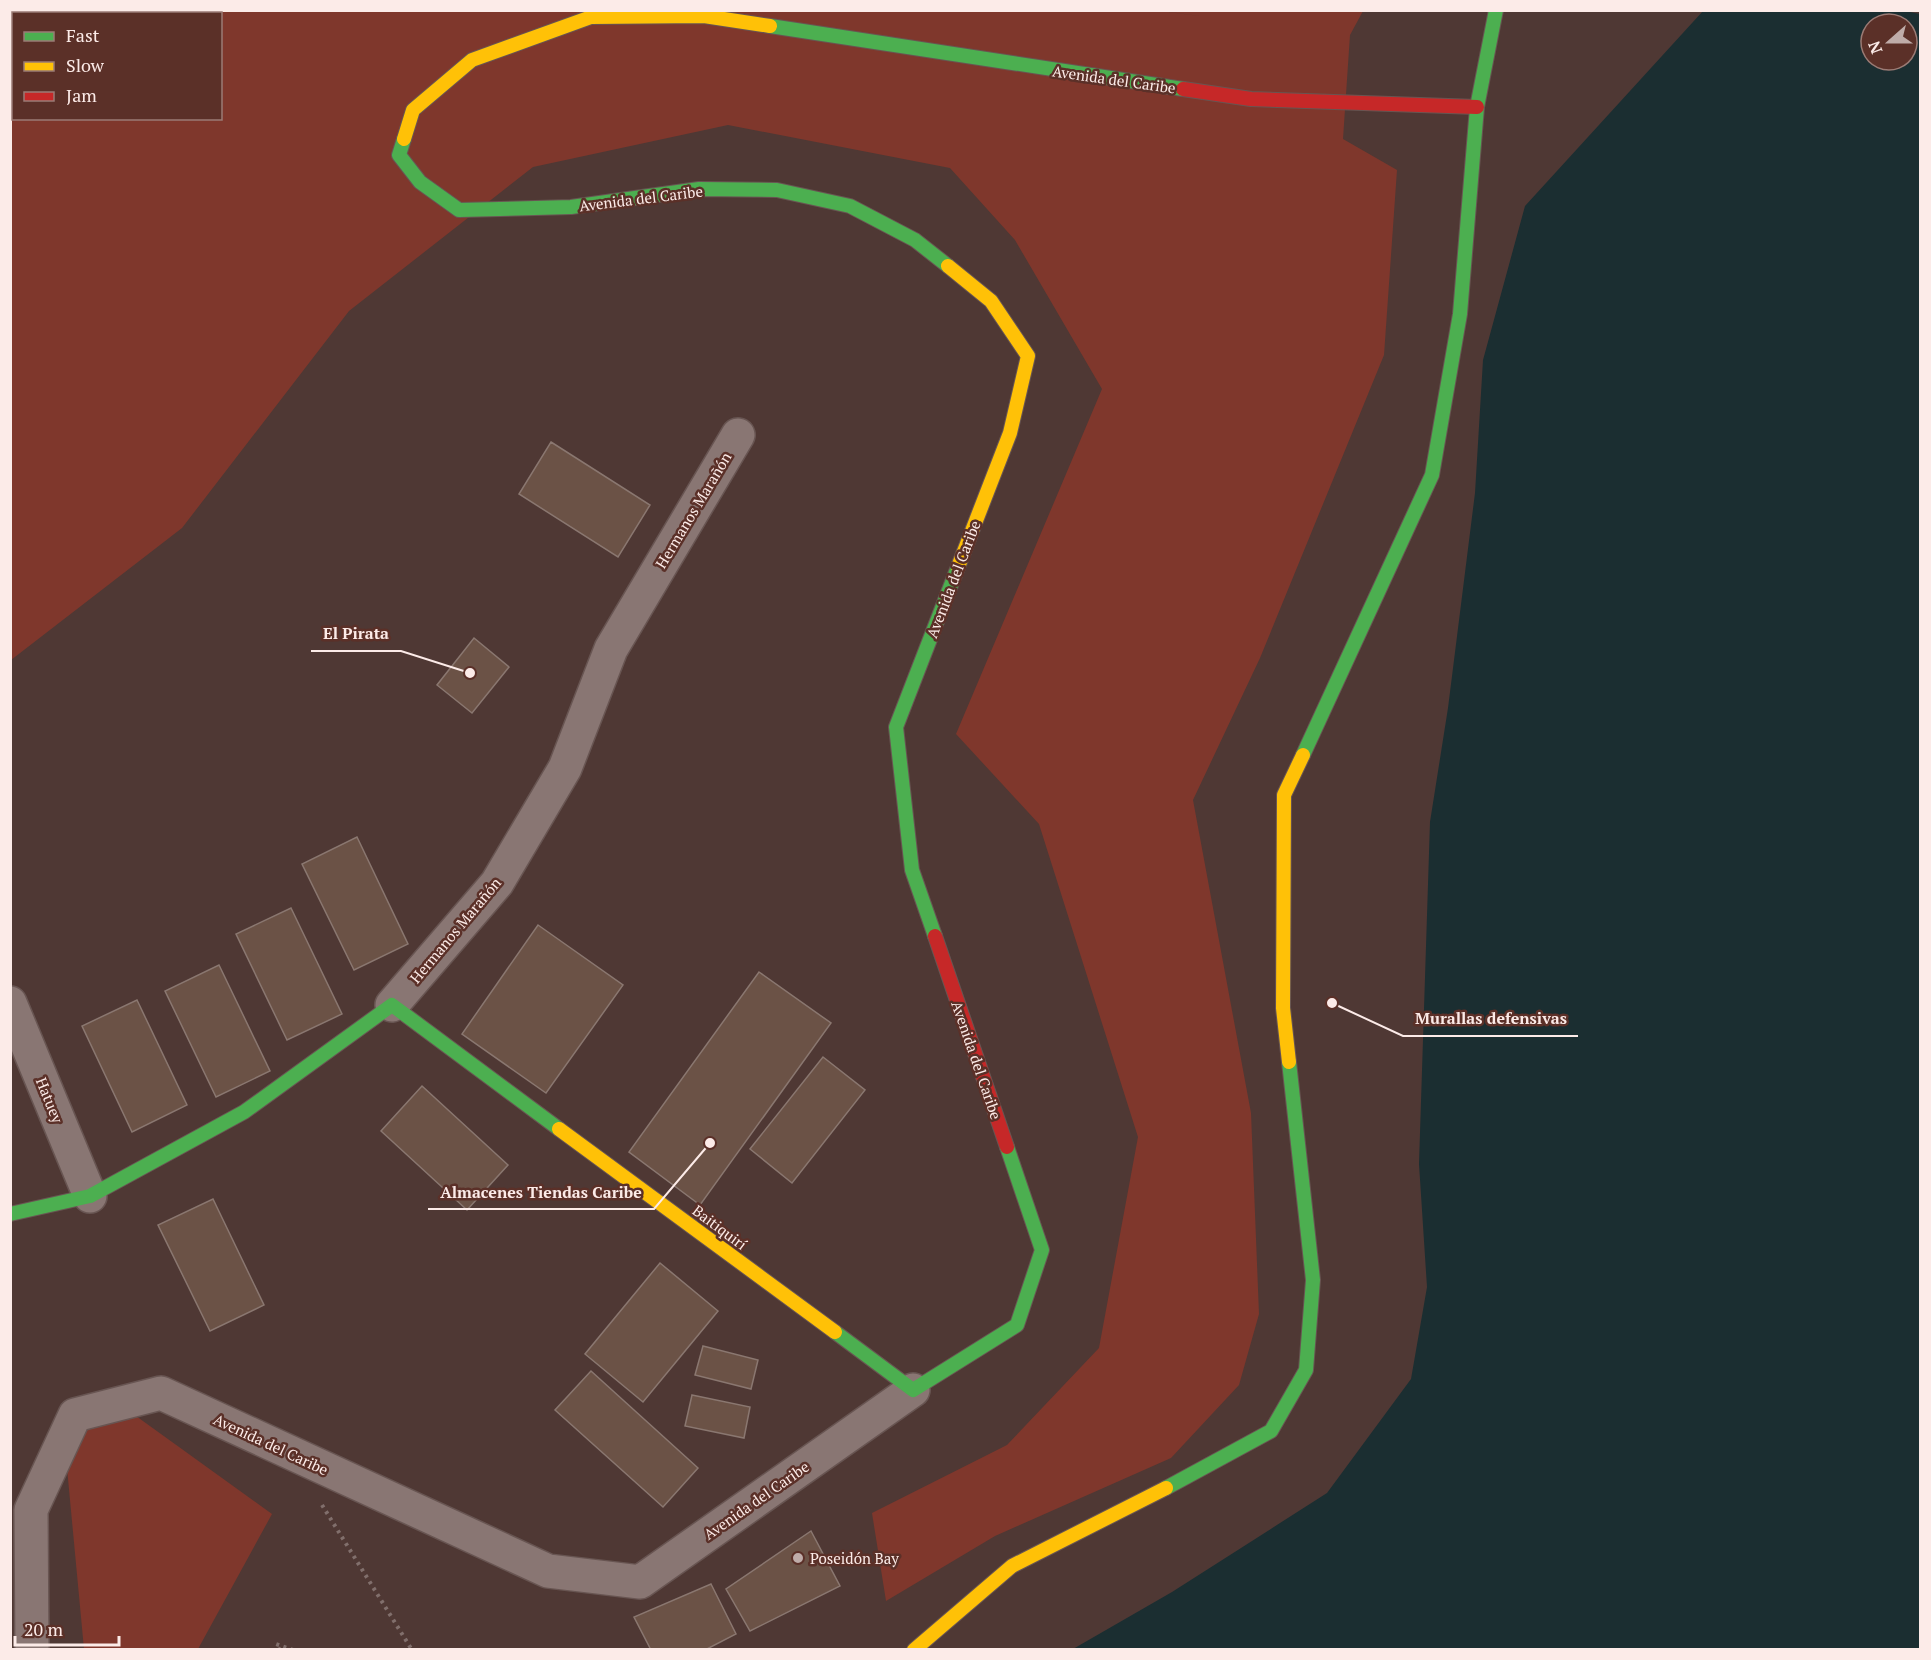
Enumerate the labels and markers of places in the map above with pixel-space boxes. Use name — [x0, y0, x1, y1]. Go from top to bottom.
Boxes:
callout: El Pirata — [311, 617, 401, 651]
callout: Murallas defensivas — [1403, 1002, 1578, 1036]
callout: Almacenes Tiendas Caribe — [428, 1175, 654, 1209]
place label: Poseidón Bay — [810, 1548, 899, 1568]
marker: Poseidón Bay — [791, 1551, 805, 1565]

